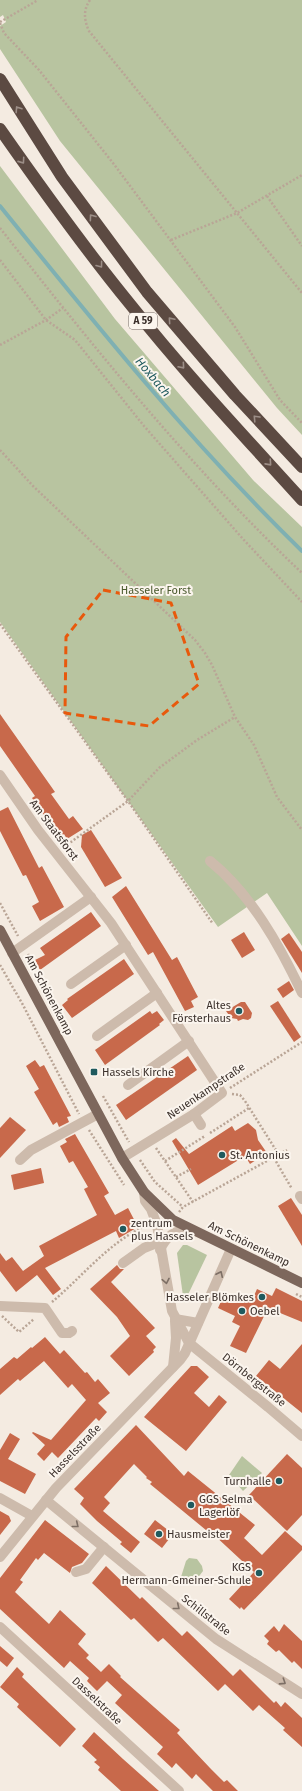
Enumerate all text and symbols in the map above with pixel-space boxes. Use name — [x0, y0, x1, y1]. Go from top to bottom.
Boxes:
one-way arrow — [16, 106, 23, 113]
one-way arrow — [18, 157, 25, 164]
one-way arrow — [89, 214, 97, 221]
one-way arrow — [95, 261, 102, 268]
road number: A 59 — [129, 313, 157, 329]
one-way arrow — [168, 317, 175, 325]
water label: Hoxbach — [133, 354, 174, 400]
one-way arrow — [178, 361, 185, 369]
one-way arrow — [254, 415, 261, 423]
one-way arrow — [264, 458, 271, 466]
park label: Hasseler Forst — [121, 584, 191, 597]
street label: Am Staatsforst — [27, 797, 81, 863]
street label: Am Schönenkamp — [22, 953, 76, 1037]
place label: Altes Försterhaus — [172, 999, 231, 1025]
marker: Altes Försterhaus — [234, 1006, 244, 1016]
street label: Neuenkampstraße — [165, 1060, 247, 1122]
place label: Hassels Kirche — [102, 1066, 174, 1079]
marker: Hassels Kirche — [89, 1067, 99, 1077]
place label: St. Antonius — [230, 1149, 290, 1162]
marker: St. Antonius — [217, 1150, 227, 1160]
place label: zentrum plus Hassels — [131, 1217, 193, 1243]
street label: Am Schönenkamp — [206, 1219, 292, 1269]
marker: zentrum plus Hassels — [118, 1224, 128, 1234]
one-way arrow — [215, 1271, 223, 1279]
one-way arrow — [161, 1278, 170, 1284]
place label: Hasseler Blömkes — [166, 1291, 254, 1304]
marker: Hasseler Blömkes — [257, 1292, 267, 1302]
place label: Oebel — [250, 1305, 279, 1318]
marker: Oebel — [237, 1306, 247, 1316]
street label: Dörnbergstraße — [220, 1350, 288, 1410]
street label: Hasselsstraße — [46, 1422, 104, 1480]
place label: Turnhalle — [224, 1475, 271, 1488]
marker: Turnhalle — [274, 1476, 284, 1486]
place label: GGS Selma Lagerlöf — [199, 1493, 252, 1519]
marker: GGS Selma Lagerlöf — [186, 1500, 196, 1510]
one-way arrow — [72, 1520, 79, 1527]
place label: Hausmeister — [167, 1528, 230, 1541]
marker: Hausmeister — [154, 1529, 164, 1539]
place label: KGS Hermann-Gmeiner-Schule — [121, 1561, 251, 1587]
marker: KGS Hermann-Gmeiner-Schule — [254, 1568, 264, 1578]
street label: Schillstraße — [179, 1592, 233, 1638]
one-way arrow — [172, 1602, 179, 1609]
street label: Dasselstraße — [69, 1675, 125, 1727]
one-way arrow — [279, 1677, 286, 1684]

